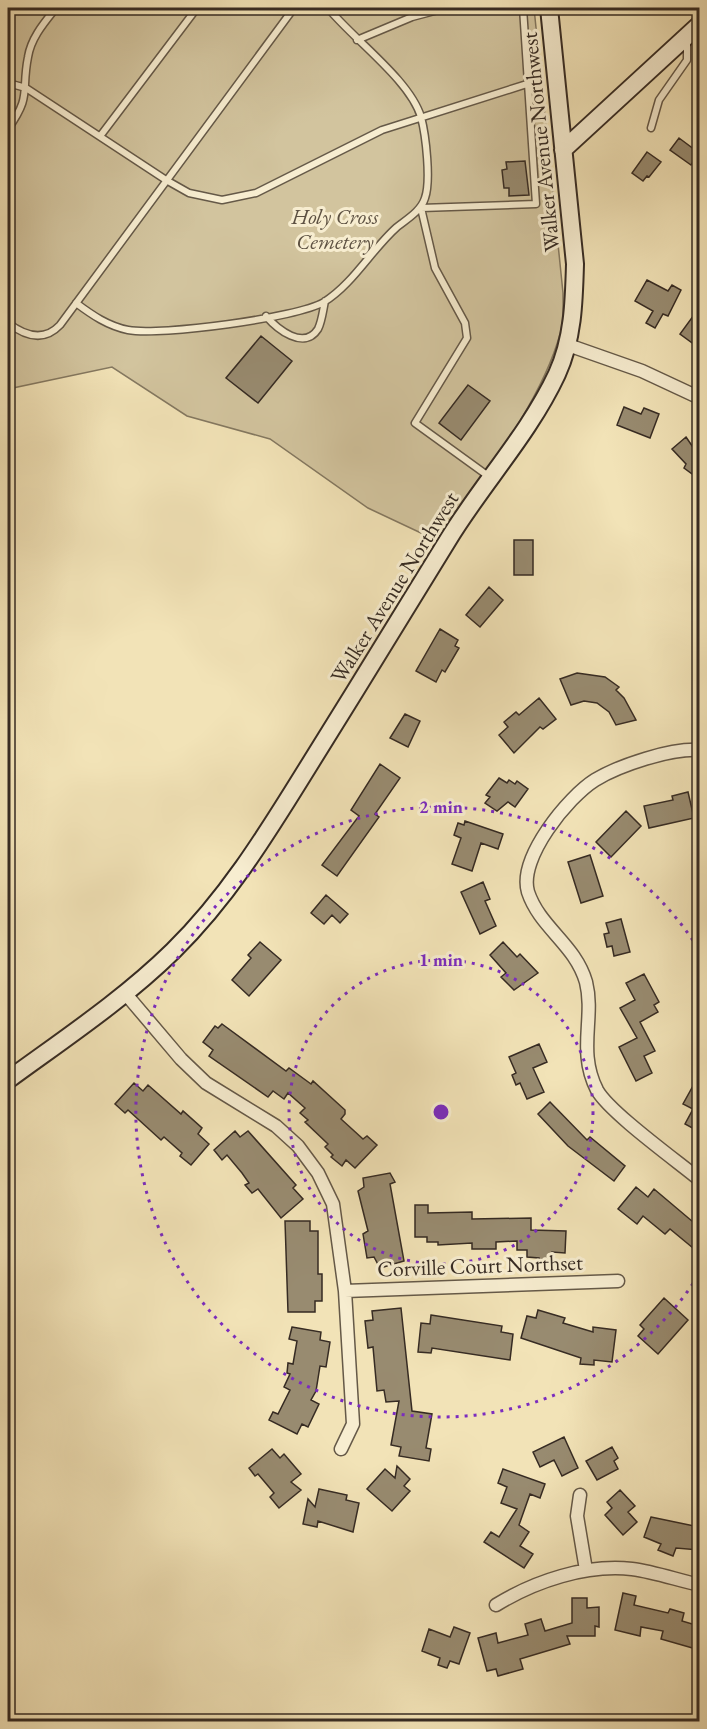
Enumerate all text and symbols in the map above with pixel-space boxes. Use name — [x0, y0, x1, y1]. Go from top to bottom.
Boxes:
street label: Walker Avenue Northwest — [515, 31, 566, 253]
park label: Holy Cross Cemetery — [291, 202, 379, 256]
street label: Walker Avenue Northwest — [324, 486, 465, 689]
text: 2 min — [419, 795, 463, 818]
text: 1 min — [419, 948, 463, 971]
centre of rings — [431, 1102, 451, 1122]
street label: Corville Court Northset — [377, 1247, 583, 1284]

